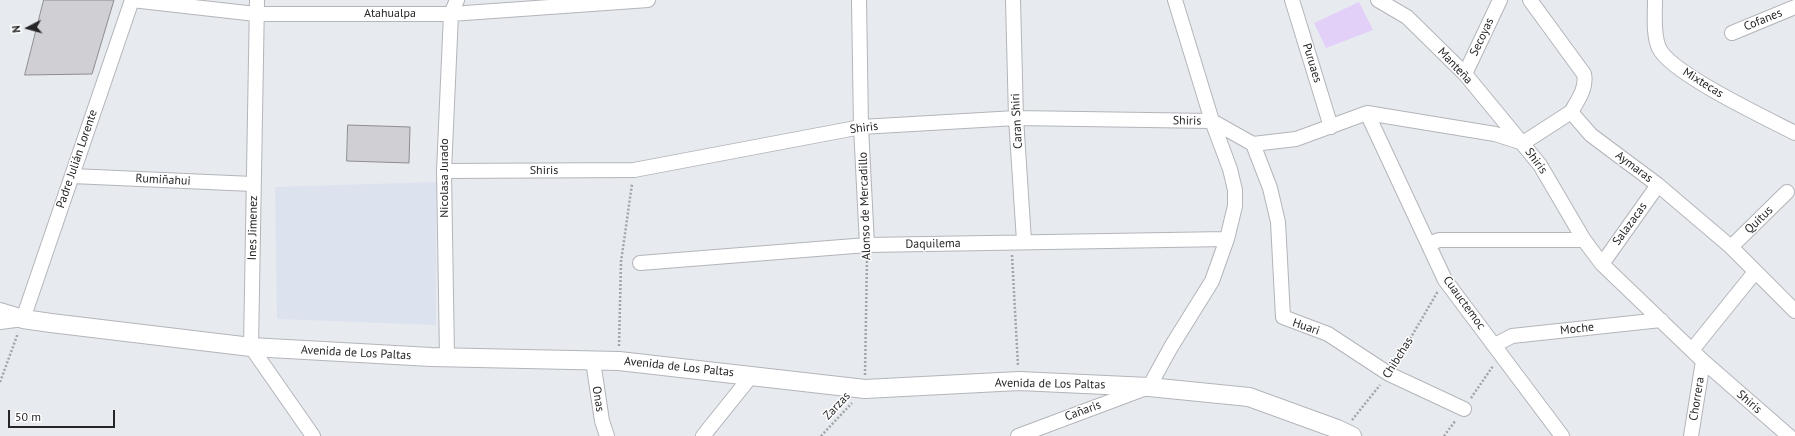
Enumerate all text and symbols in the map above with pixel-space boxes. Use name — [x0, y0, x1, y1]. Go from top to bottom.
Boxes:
street label: Cofanes — [1742, 6, 1784, 34]
street label: Atahualpa — [364, 7, 416, 21]
north arrow — [8, 8, 48, 48]
street label: Secoyas — [1467, 16, 1497, 58]
text: N — [9, 25, 23, 34]
street label: Puruaes — [1299, 42, 1325, 84]
street label: Manteña — [1435, 45, 1475, 87]
street label: Mixtecas — [1680, 65, 1726, 101]
street label: Caran Shiri — [1008, 93, 1026, 149]
street label: Padre Julián Lorente — [53, 108, 101, 210]
street label: Shiris — [1173, 114, 1201, 128]
street label: Shiris — [849, 119, 879, 137]
street label: Nicolasa Jurado — [438, 138, 452, 218]
street label: Shiris — [1522, 145, 1550, 177]
street label: Aymaras — [1613, 148, 1655, 186]
street label: Alonso de Mercadillo — [856, 152, 874, 260]
street label: Shiris — [530, 164, 558, 178]
street label: Rumiñahui — [135, 171, 191, 189]
street label: Ines Jimenez — [245, 195, 261, 261]
street label: Salazacas — [1610, 200, 1650, 248]
street label: Quitus — [1742, 203, 1776, 237]
street label: Daquilema — [905, 236, 961, 252]
street label: Cuauctemoc — [1440, 273, 1488, 333]
street label: Huari — [1291, 316, 1321, 338]
street label: Moche — [1559, 320, 1595, 338]
street label: Chibchas — [1380, 335, 1416, 381]
street label: Avenida de Los Paltas — [300, 343, 412, 363]
street label: Avenida de Los Paltas — [623, 354, 735, 380]
street label: Avenida de Los Paltas — [995, 376, 1105, 392]
street label: Chorrera — [1686, 376, 1708, 422]
street label: Onas — [589, 385, 607, 413]
street label: Shiris — [1734, 387, 1764, 417]
street label: Zarzas — [821, 389, 853, 423]
street label: Cañaris — [1063, 398, 1103, 424]
scale bar — [10, 402, 117, 428]
text: 50 m — [15, 409, 41, 424]

